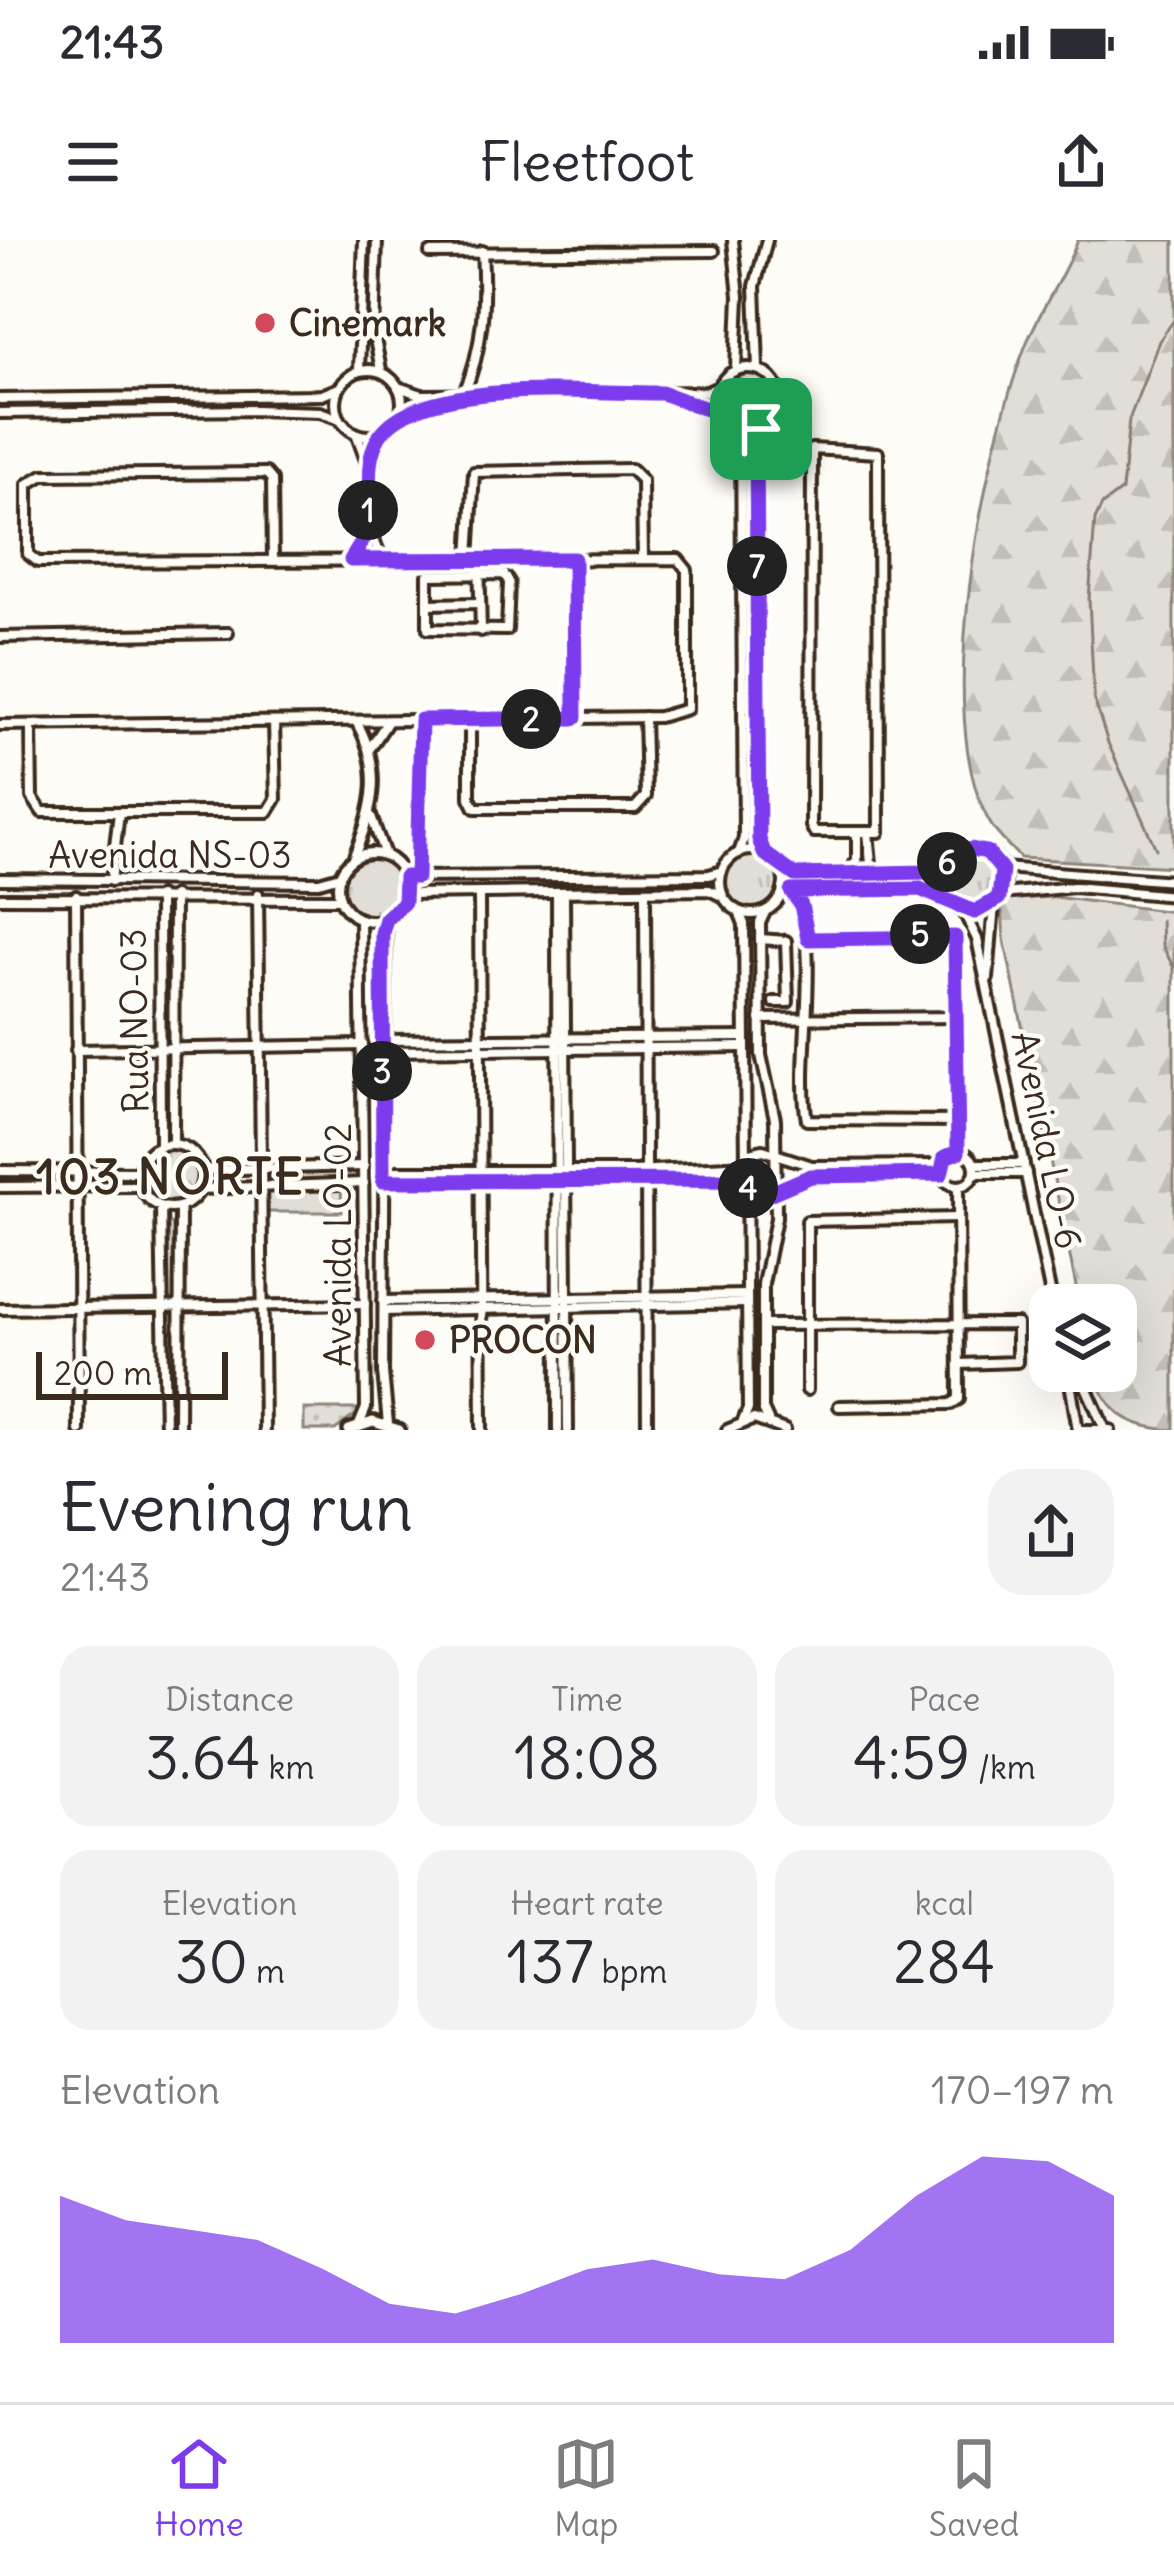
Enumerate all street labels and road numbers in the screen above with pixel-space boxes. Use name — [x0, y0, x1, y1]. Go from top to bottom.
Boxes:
street label: Avenida NS-03 — [48, 833, 292, 878]
street label: Rua NO-03 — [110, 928, 159, 1114]
street label: Avenida LO-6 — [1002, 1027, 1092, 1253]
street label: Avenida LO-02 — [316, 1123, 361, 1367]

